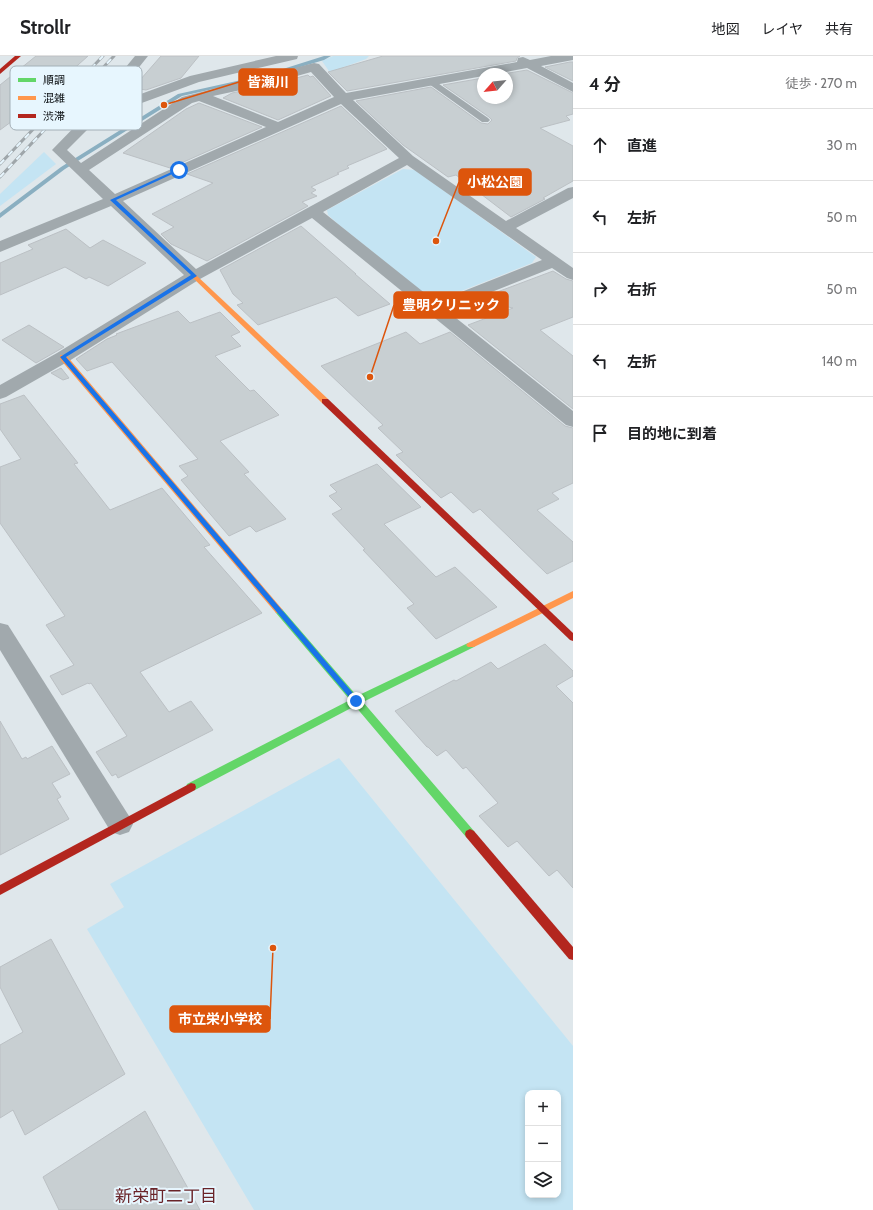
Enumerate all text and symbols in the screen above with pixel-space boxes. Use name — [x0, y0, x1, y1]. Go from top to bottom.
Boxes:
text: Strollr — [20, 16, 71, 39]
text: 地図 — [711, 20, 739, 38]
text: レイヤ — [761, 20, 803, 38]
text: 共有 — [825, 20, 853, 38]
legend — [10, 66, 142, 130]
north arrow — [477, 68, 513, 104]
callout: 皆瀬川 — [239, 69, 297, 95]
text: 順調 — [43, 73, 65, 87]
text: 皆瀬川 — [247, 73, 289, 91]
text: 4 分 — [589, 74, 620, 94]
text: 徒歩 · 270 m — [785, 75, 857, 91]
text: 混雑 — [43, 91, 65, 105]
text: 渋滞 — [43, 109, 65, 123]
icon: ahead — [589, 134, 611, 156]
text: 直進 — [627, 137, 657, 155]
text: 30 m — [827, 137, 857, 153]
route start — [170, 161, 188, 179]
callout: 小松公園 — [459, 169, 531, 195]
text: 小松公園 — [467, 173, 523, 191]
icon: left — [589, 206, 611, 228]
text: 左折 — [627, 209, 657, 227]
text: 50 m — [827, 209, 857, 225]
icon: right — [589, 278, 611, 300]
text: 右折 — [627, 281, 657, 299]
text: 50 m — [827, 281, 857, 297]
callout: 豊明クリニック — [394, 292, 508, 318]
text: 豊明クリニック — [402, 296, 500, 314]
icon: left — [589, 350, 611, 372]
text: 左折 — [627, 353, 657, 371]
text: 140 m — [822, 353, 857, 369]
icon: arrive — [589, 422, 611, 444]
text: 目的地に到着 — [627, 425, 717, 443]
route end — [347, 692, 365, 710]
callout: 市立栄小学校 — [170, 1006, 270, 1032]
text: 市立栄小学校 — [178, 1010, 262, 1028]
map controls — [525, 1090, 561, 1198]
button: + — [525, 1090, 561, 1126]
button: − — [525, 1126, 561, 1162]
button: layers — [525, 1162, 561, 1198]
district label: 新栄町二丁目 — [115, 1186, 217, 1206]

